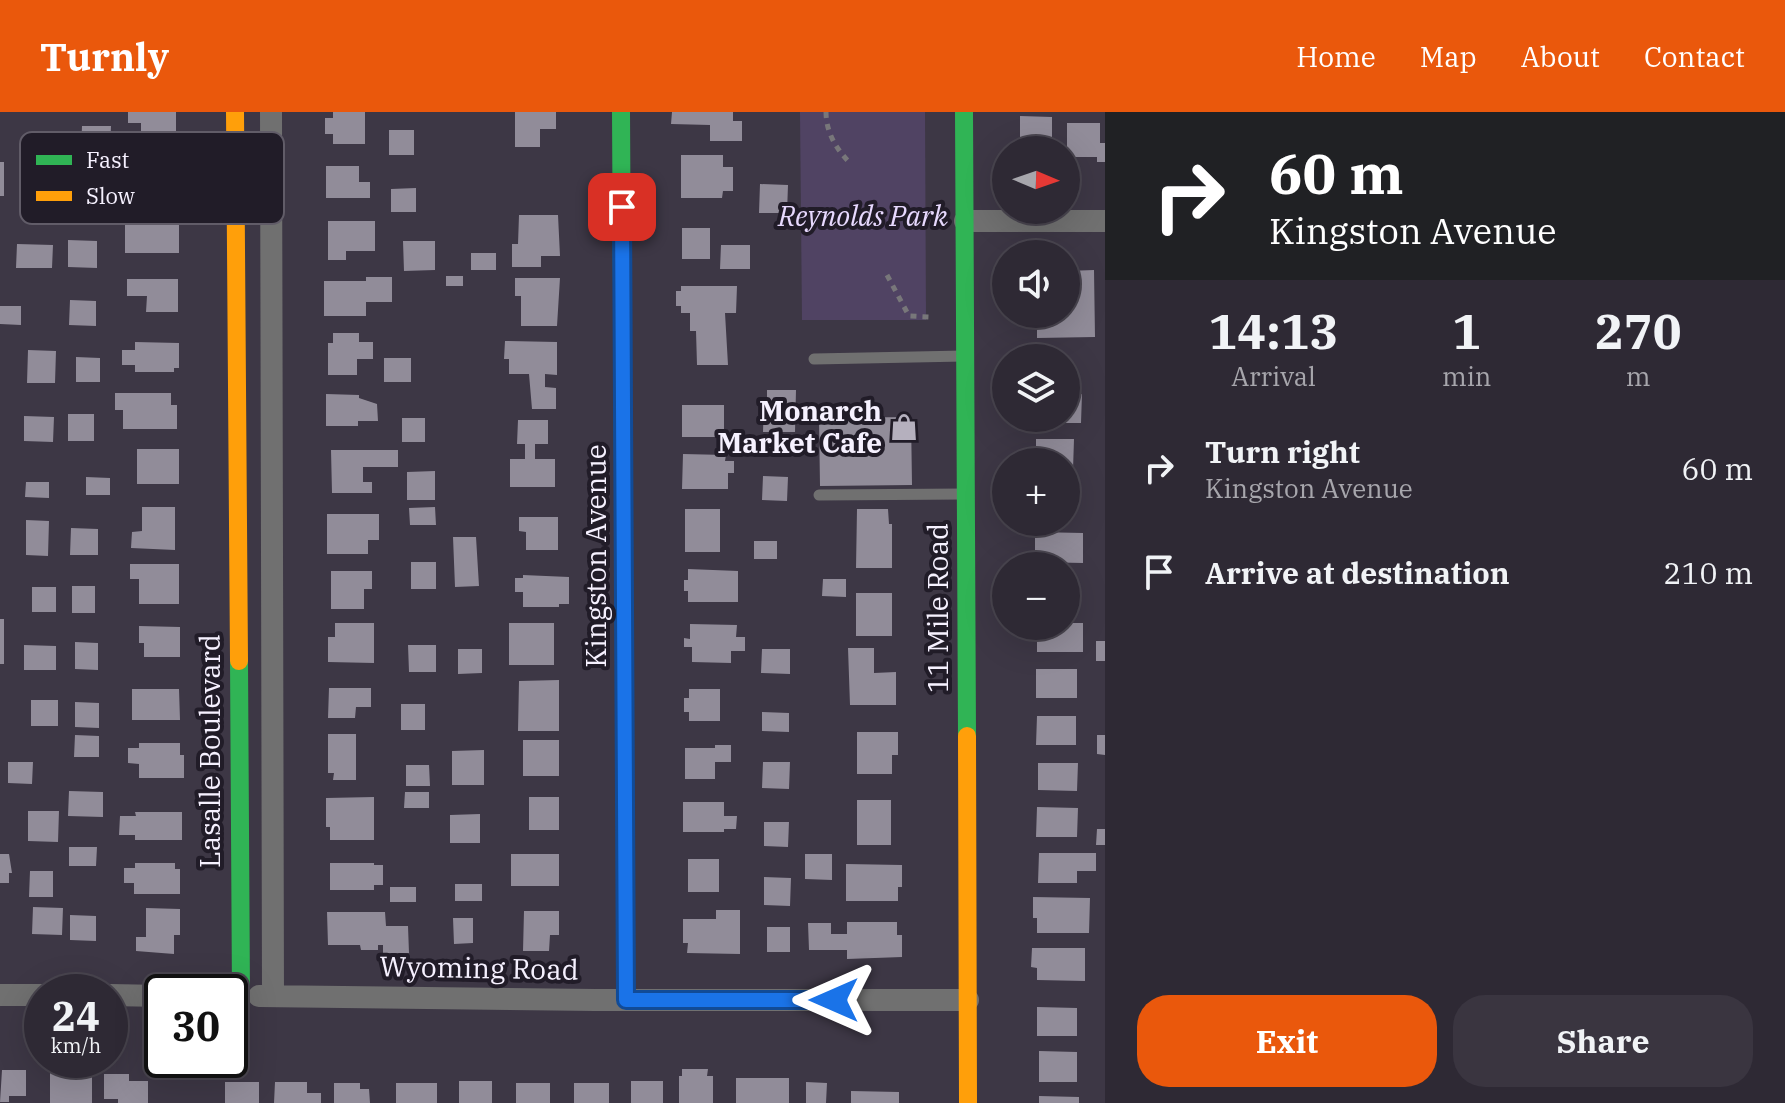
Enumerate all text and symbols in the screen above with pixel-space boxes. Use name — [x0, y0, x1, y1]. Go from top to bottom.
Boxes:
text: Turnly — [40, 32, 169, 81]
text: Home — [1296, 38, 1376, 75]
text: Map — [1420, 38, 1477, 75]
text: About — [1521, 38, 1600, 75]
text: Contact — [1644, 38, 1745, 75]
legend — [20, 132, 284, 224]
north arrow — [992, 136, 1080, 224]
map controls — [992, 136, 1080, 640]
text: 60 m — [1269, 137, 1404, 209]
icon: right — [1137, 144, 1241, 248]
text: Fast — [86, 145, 129, 174]
pin — [588, 173, 656, 241]
text: Slow — [86, 181, 135, 210]
icon: arrive — [600, 185, 644, 229]
park label: Reynolds Park — [777, 197, 948, 234]
text: Kingston Avenue — [1269, 207, 1557, 254]
button: sound — [992, 240, 1080, 328]
text: 14:13 — [1209, 300, 1338, 362]
text: 1 — [1452, 300, 1481, 362]
text: 270 — [1595, 300, 1681, 362]
button: layers — [992, 344, 1080, 432]
text: Arrival — [1231, 359, 1316, 393]
text: min — [1442, 359, 1491, 393]
text: m — [1626, 359, 1651, 393]
place label: Monarch Market Cafe — [717, 392, 882, 461]
shop icon: Monarch Market Cafe — [889, 412, 919, 442]
text: Turn right — [1205, 432, 1360, 471]
street label: Kingston Avenue — [577, 444, 614, 668]
icon: right — [1137, 446, 1181, 490]
button: + — [992, 448, 1080, 536]
text: 60 m — [1681, 449, 1753, 488]
text: Kingston Avenue — [1205, 471, 1413, 505]
street label: 11 Mile Road — [919, 523, 956, 693]
icon: arrive — [1137, 550, 1181, 594]
button: − — [992, 552, 1080, 640]
text: Arrive at destination — [1205, 553, 1510, 592]
text: 210 m — [1663, 553, 1753, 592]
street label: Lasalle Boulevard — [191, 634, 228, 868]
street label: Wyoming Road — [379, 947, 579, 988]
position arrow — [792, 958, 876, 1042]
speed limit sign: 30 — [144, 974, 248, 1078]
text: 24 — [52, 990, 100, 1042]
button: Exit — [1137, 995, 1437, 1087]
button: Share — [1453, 995, 1753, 1087]
text: km/h — [51, 1032, 101, 1059]

